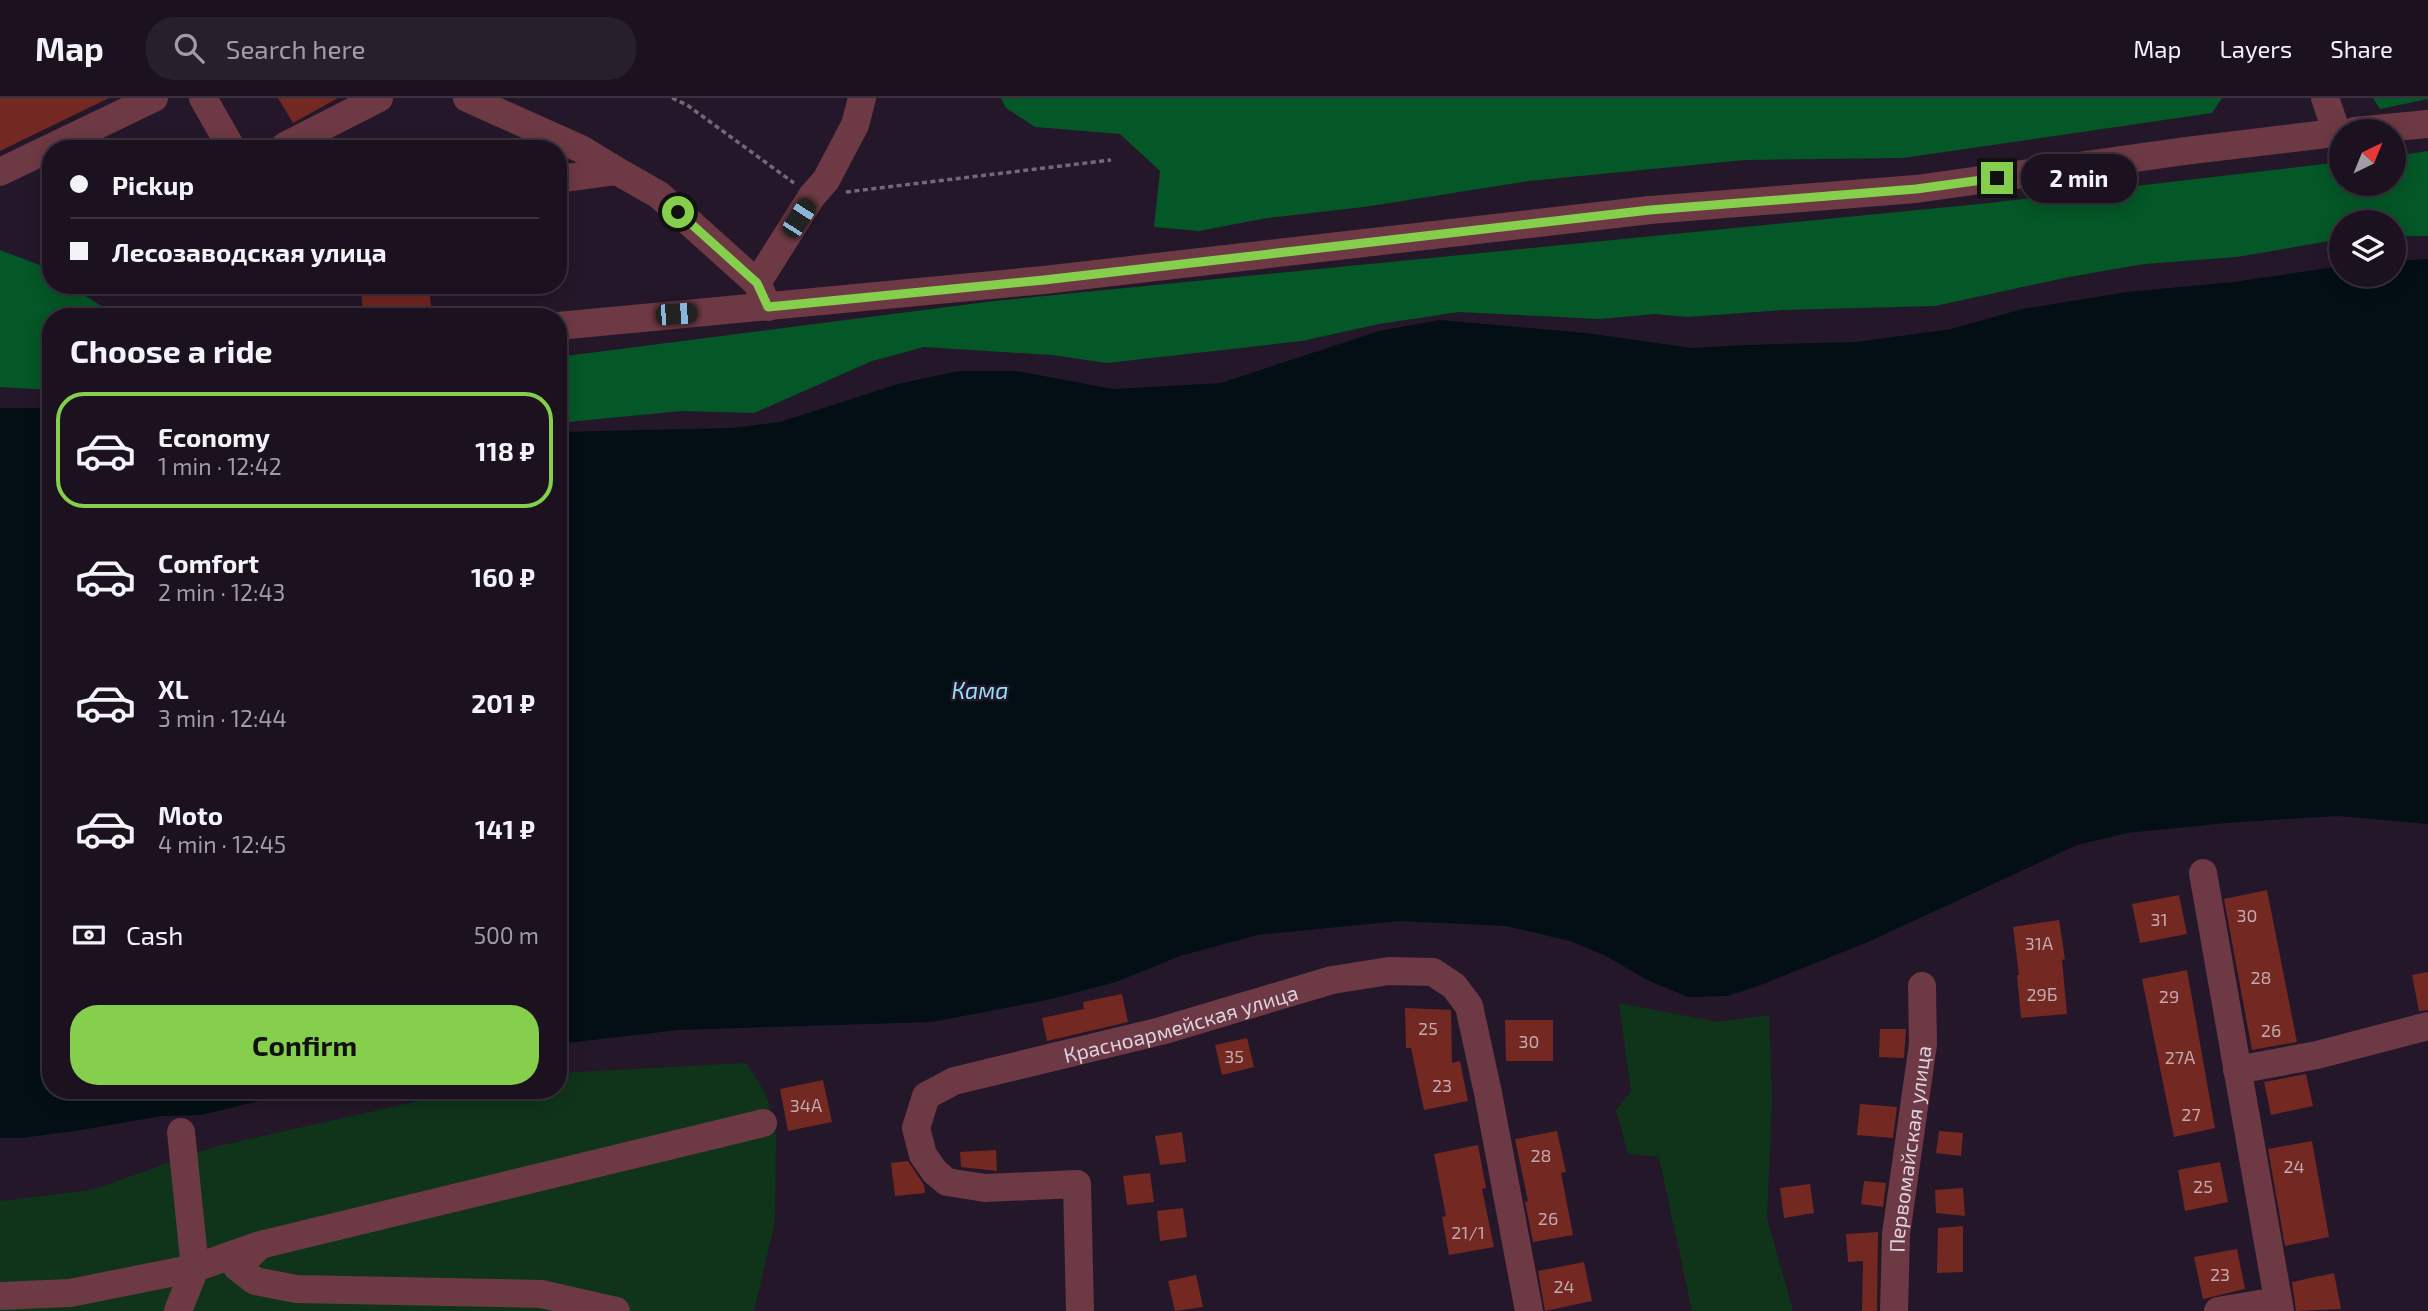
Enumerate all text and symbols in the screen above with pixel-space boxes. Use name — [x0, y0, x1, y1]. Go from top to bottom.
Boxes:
search box — [146, 17, 636, 80]
text: Map — [35, 28, 104, 68]
icon: search — [170, 29, 208, 67]
text: Search here — [226, 33, 365, 64]
text: Map — [2133, 34, 2181, 63]
text: Layers — [2219, 34, 2292, 63]
text: Share — [2330, 34, 2393, 63]
north arrow — [2329, 119, 2406, 196]
map controls — [2329, 119, 2406, 287]
callout: 2 min — [2022, 154, 2137, 202]
route end — [1981, 162, 2013, 194]
text: 2 min — [2050, 164, 2108, 192]
text: Pickup — [112, 169, 194, 200]
car — [779, 195, 820, 241]
route start — [662, 196, 694, 228]
button: layers — [2329, 210, 2406, 287]
text: Лесозаводская улица — [112, 236, 387, 267]
car — [655, 302, 698, 326]
text: Choose a ride — [70, 331, 273, 369]
icon: car — [74, 419, 137, 482]
text: Economy — [158, 421, 270, 452]
text: 118 ₽ — [475, 435, 535, 466]
text: 1 min · 12:42 — [158, 452, 282, 480]
icon: car — [74, 545, 137, 608]
text: Comfort — [158, 547, 259, 578]
text: 160 ₽ — [471, 561, 535, 592]
text: 2 min · 12:43 — [158, 578, 285, 606]
icon: car — [74, 671, 137, 734]
text: XL — [158, 673, 189, 704]
water label: Кама — [951, 676, 1009, 704]
text: 201 ₽ — [471, 687, 535, 718]
text: 3 min · 12:44 — [158, 704, 287, 732]
icon: car — [74, 797, 137, 860]
text: Moto — [158, 799, 223, 830]
text: 141 ₽ — [475, 813, 535, 844]
text: 4 min · 12:45 — [158, 830, 286, 858]
house number: 30 — [2237, 904, 2257, 926]
house number: 31 — [2150, 908, 2168, 930]
icon: cash — [70, 916, 108, 954]
text: Cash — [126, 919, 183, 950]
text: 500 m — [474, 921, 539, 949]
house number: 31А — [2025, 932, 2054, 954]
house number: 28 — [2250, 966, 2272, 988]
street label: Красноармейская улица — [1061, 978, 1301, 1067]
house number: 29Б — [2026, 983, 2058, 1005]
house number: 29 — [2159, 985, 2179, 1007]
button: Confirm — [70, 1005, 539, 1085]
house number: 25 — [1418, 1017, 1438, 1039]
house number: 26 — [2261, 1019, 2281, 1041]
house number: 30 — [1519, 1030, 1539, 1052]
street label: Первомайская улица — [1883, 1044, 1935, 1253]
house number: 35 — [1224, 1045, 1244, 1067]
house number: 27А — [2165, 1046, 2196, 1068]
house number: 23 — [1432, 1074, 1452, 1096]
house number: 34А — [790, 1094, 823, 1116]
house number: 27 — [2181, 1103, 2201, 1125]
house number: 28 — [1530, 1144, 1552, 1166]
house number: 24 — [2283, 1155, 2305, 1177]
house number: 25 — [2193, 1175, 2213, 1197]
house number: 26 — [1538, 1207, 1558, 1229]
house number: 21/1 — [1451, 1221, 1485, 1243]
house number: 23 — [2210, 1263, 2230, 1285]
house number: 24 — [1553, 1275, 1575, 1297]

